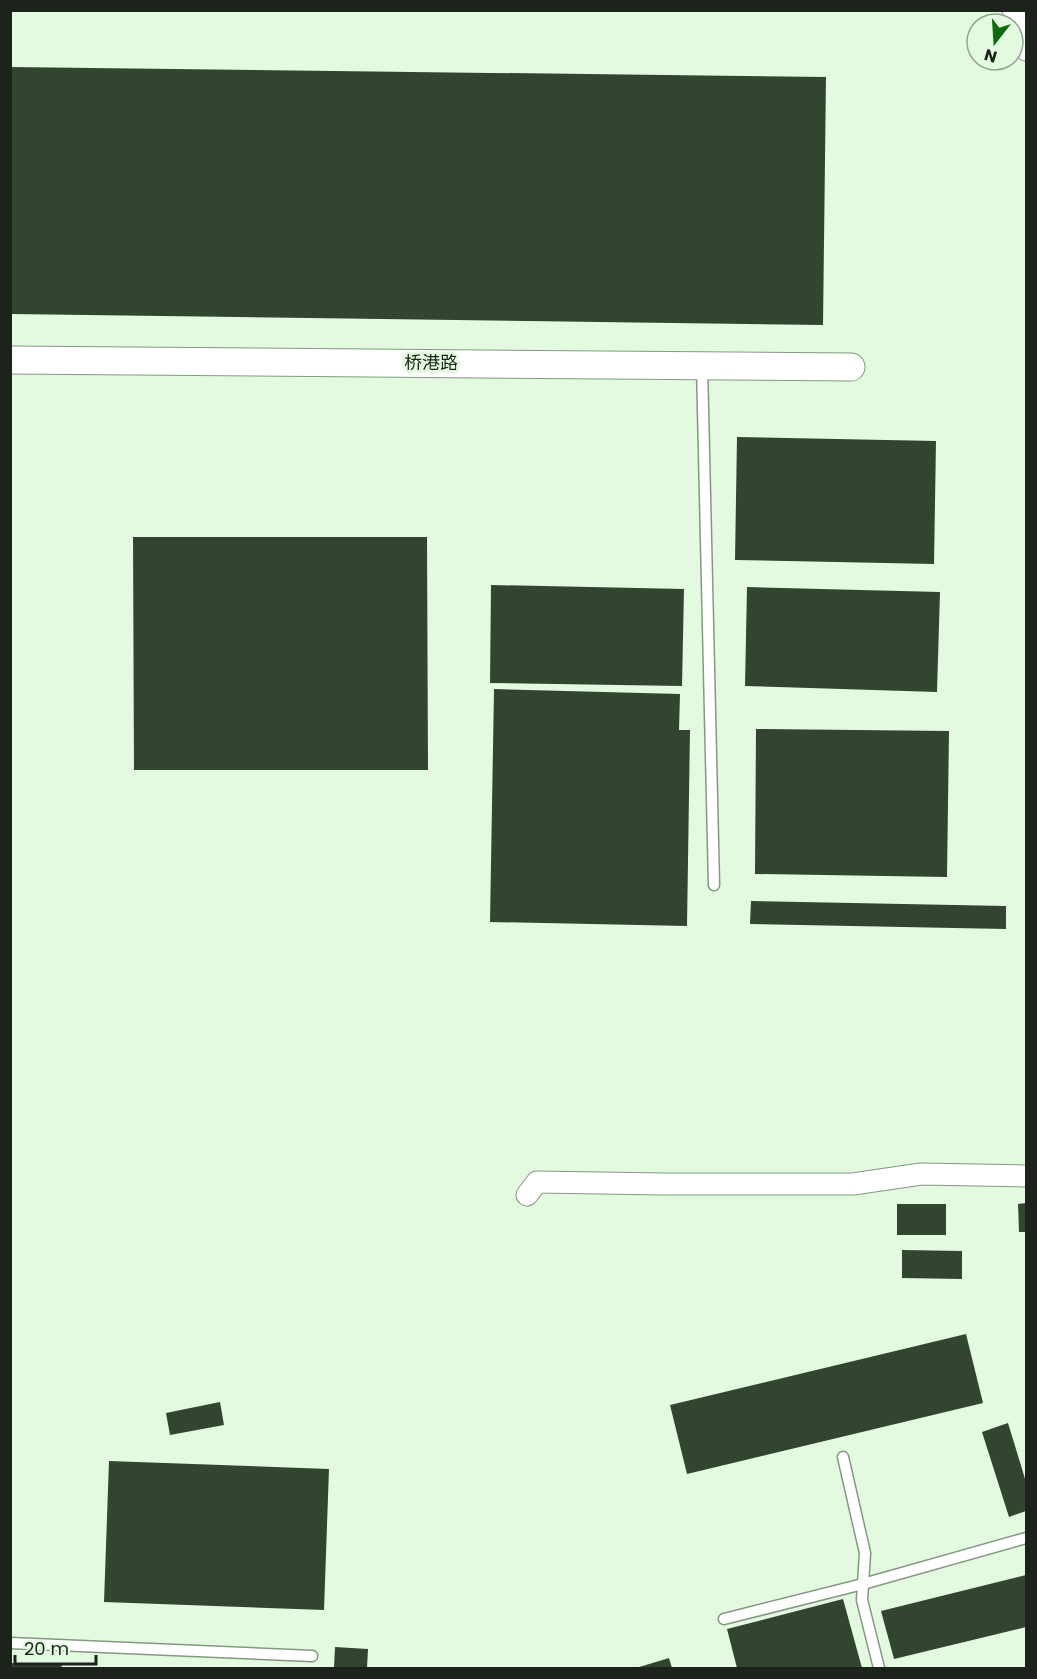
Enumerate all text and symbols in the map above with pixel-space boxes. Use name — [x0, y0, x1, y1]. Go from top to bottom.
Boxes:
north arrow — [965, 12, 1025, 72]
text: N — [982, 43, 1000, 69]
street label: 桥港路 — [404, 350, 458, 375]
scale bar — [15, 1628, 96, 1666]
text: 20 m — [24, 1636, 69, 1661]

